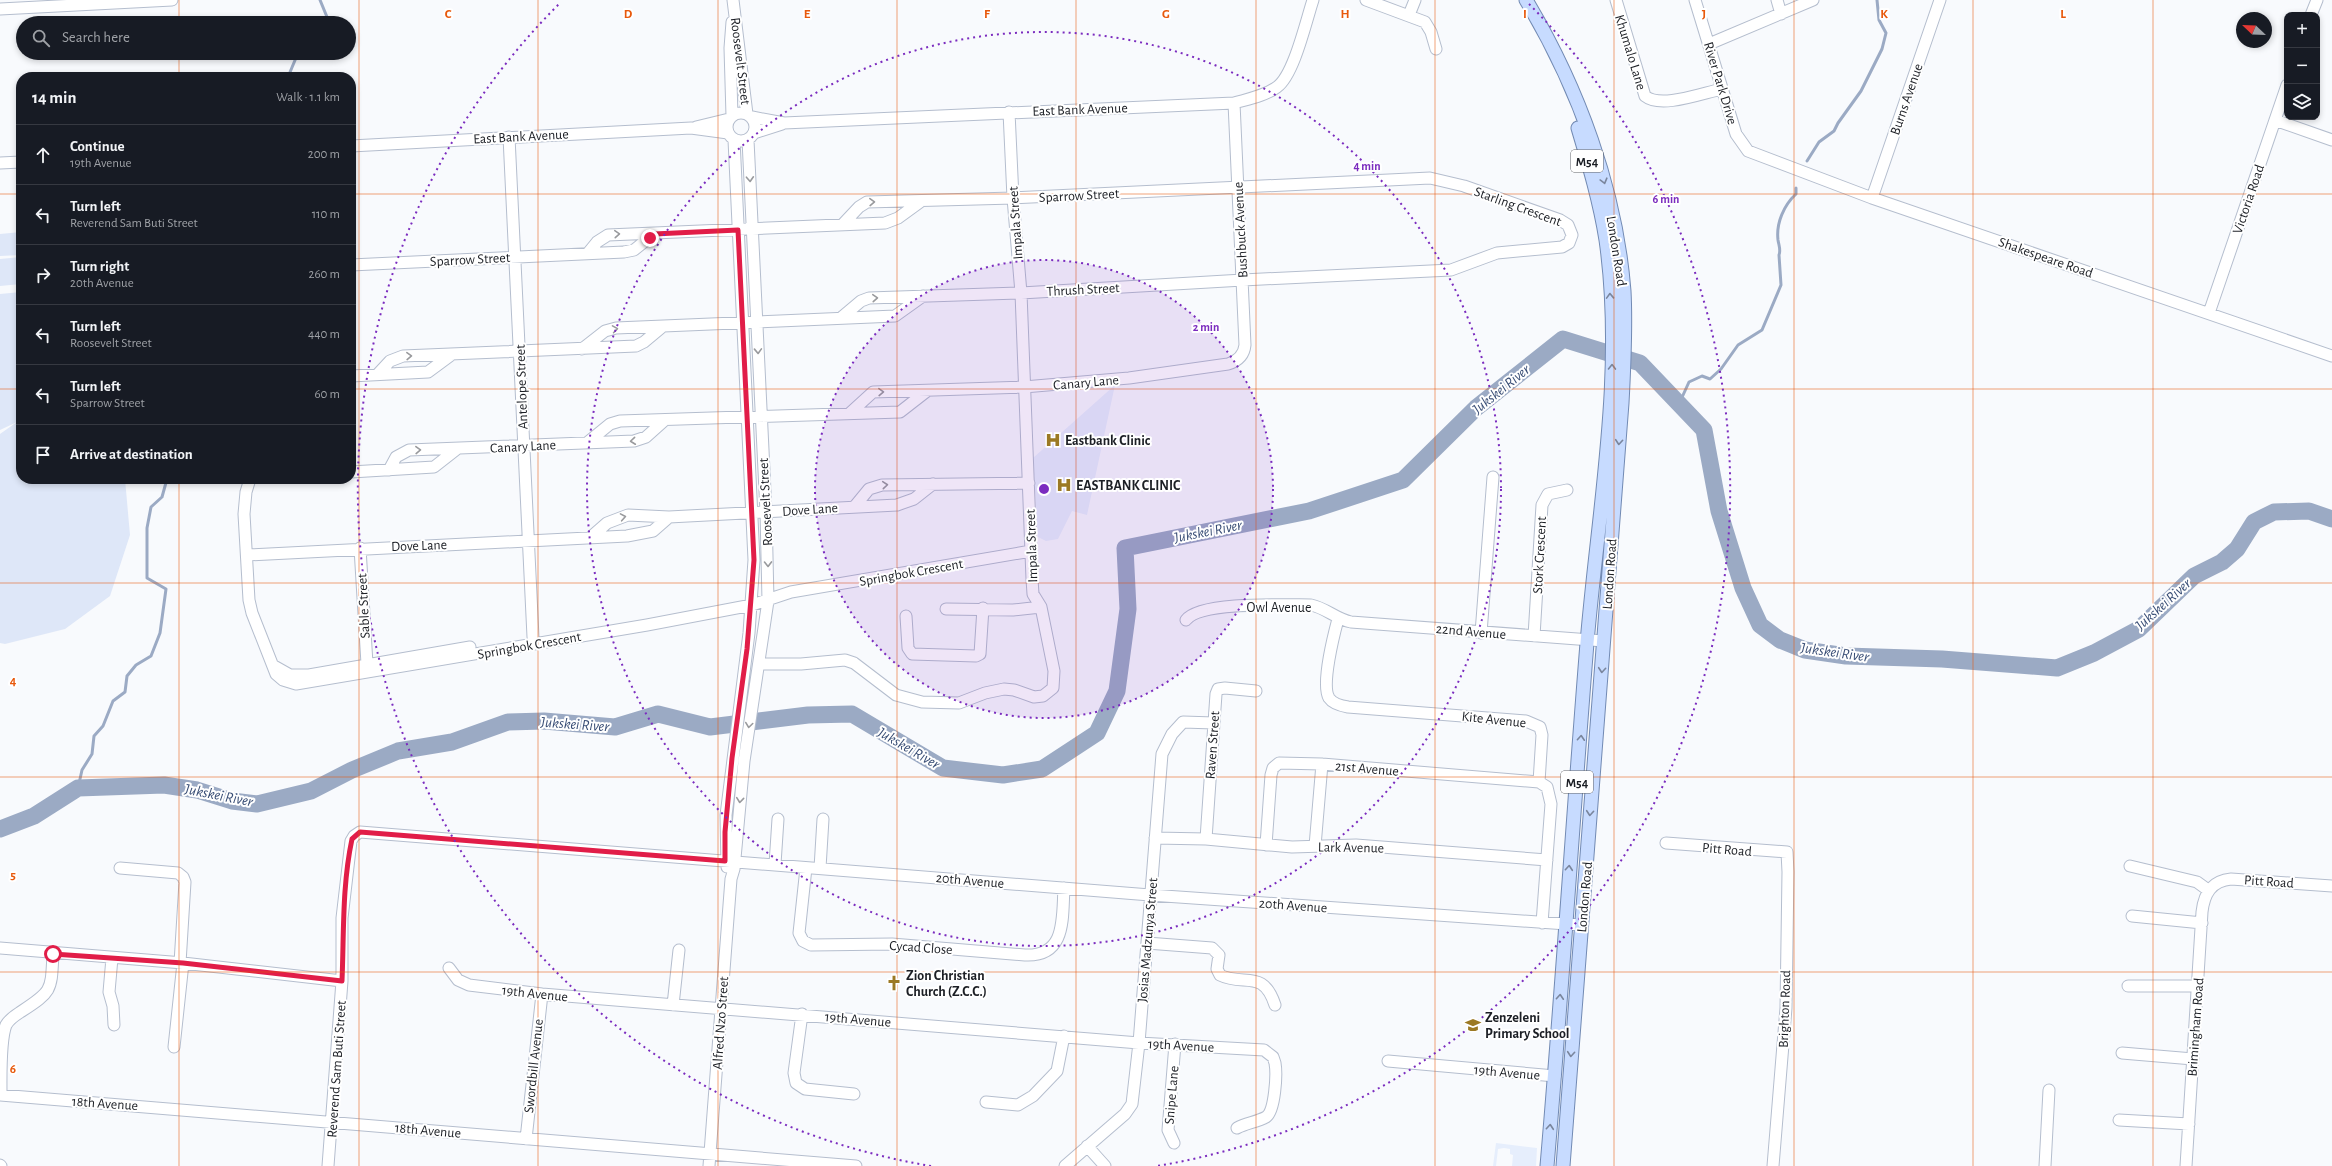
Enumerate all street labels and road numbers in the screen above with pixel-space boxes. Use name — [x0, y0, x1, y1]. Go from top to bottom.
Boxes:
street label: Khumalo Lane — [1612, 13, 1648, 92]
street label: Roosevelt Street — [728, 17, 752, 106]
street label: River Park Drive — [1701, 40, 1739, 126]
street label: Burns Avenue — [1888, 62, 1926, 137]
street label: East Bank Avenue — [1032, 101, 1128, 119]
street label: East Bank Avenue — [473, 128, 569, 146]
road number: M54 — [1571, 150, 1603, 172]
street label: Victoria Road — [2231, 163, 2267, 236]
street label: Bushbuck Avenue — [1231, 181, 1251, 278]
street label: Impala Street — [1006, 185, 1026, 260]
street label: Starling Crescent — [1472, 185, 1564, 229]
street label: Sparrow Street — [1038, 187, 1120, 205]
street label: London Road — [1604, 215, 1628, 287]
street label: Shakespeare Road — [1997, 235, 2095, 281]
street label: Sparrow Street — [429, 251, 511, 269]
street label: Thrush Street — [1046, 281, 1121, 299]
street label: Antelope Street — [514, 344, 530, 430]
street label: Canary Lane — [1053, 373, 1120, 393]
street label: Canary Lane — [490, 438, 556, 456]
street label: Roosevelt Street — [757, 457, 775, 546]
street label: Dove Lane — [782, 501, 839, 519]
street label: Impala Street — [1024, 508, 1040, 583]
street label: Stork Crescent — [1531, 515, 1549, 594]
street label: Dove Lane — [391, 538, 447, 554]
street label: London Road — [1601, 538, 1619, 610]
street label: Springbok Crescent — [858, 557, 965, 589]
street label: Sable Street — [355, 573, 373, 639]
street label: Owl Avenue — [1247, 601, 1311, 615]
street label: 22nd Avenue — [1435, 622, 1507, 642]
street label: Springbok Crescent — [476, 630, 583, 662]
street label: Raven Street — [1204, 710, 1222, 780]
street label: Kite Avenue — [1461, 710, 1527, 730]
street label: 21st Avenue — [1334, 759, 1399, 779]
road number: M54 — [1561, 771, 1593, 793]
street label: Lark Avenue — [1318, 840, 1384, 856]
street label: Pitt Road — [1702, 841, 1752, 859]
street label: London Road — [1575, 861, 1595, 933]
street label: 20th Avenue — [935, 871, 1005, 891]
street label: Pitt Road — [2244, 873, 2294, 891]
street label: Josias Madzunya Street — [1136, 877, 1160, 1003]
street label: 20th Avenue — [1258, 897, 1328, 915]
street label: Cycad Close — [889, 939, 953, 957]
street label: Brighton Road — [1777, 970, 1793, 1048]
street label: Alfred Nzo Street — [711, 975, 731, 1070]
street label: Brimingham Road — [2186, 977, 2206, 1077]
street label: 19th Avenue — [501, 984, 569, 1004]
street label: Reverend Sam Buti Street — [325, 999, 349, 1138]
street label: 19th Avenue — [824, 1010, 892, 1030]
street label: Swordbill Avenue — [522, 1018, 546, 1114]
street label: 19th Avenue — [1147, 1037, 1214, 1055]
street label: 19th Avenue — [1473, 1063, 1541, 1083]
street label: Snipe Lane — [1162, 1065, 1182, 1125]
street label: 18th Avenue — [71, 1095, 139, 1113]
street label: 18th Avenue — [394, 1121, 462, 1141]

